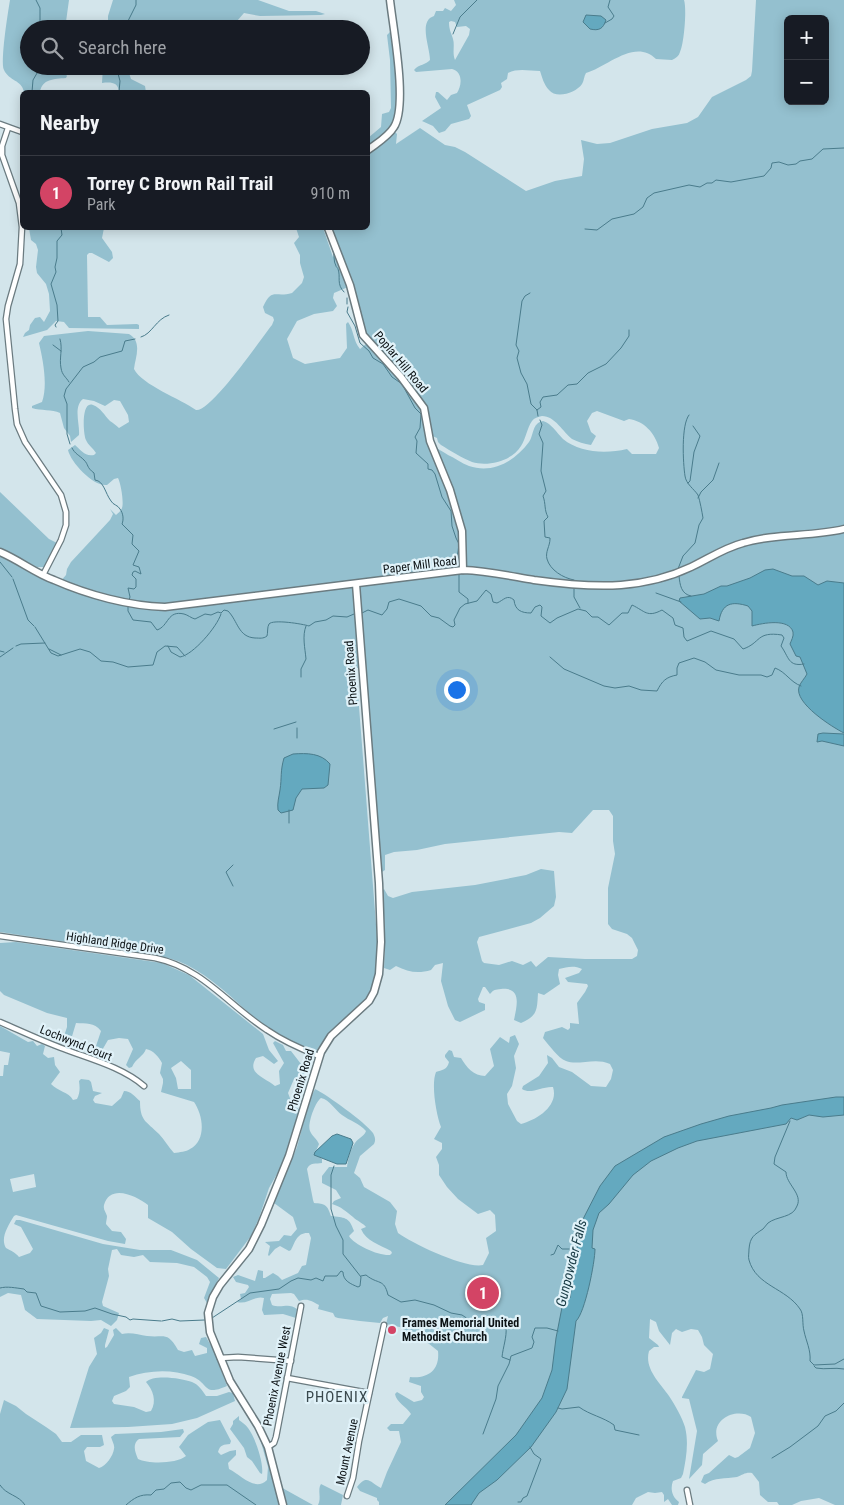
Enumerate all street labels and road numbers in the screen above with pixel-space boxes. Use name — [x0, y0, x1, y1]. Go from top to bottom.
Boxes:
street label: Poplar Hill Road — [371, 328, 431, 396]
street label: Paper Mill Road — [382, 554, 458, 576]
street label: Phoenix Road — [342, 640, 360, 706]
street label: Highland Ridge Drive — [65, 929, 165, 957]
street label: Lochwynd Court — [38, 1022, 115, 1064]
street label: Phoenix Road — [285, 1047, 317, 1113]
street label: Phoenix Avenue West — [260, 1324, 294, 1427]
street label: Mount Avenue — [333, 1417, 361, 1486]

